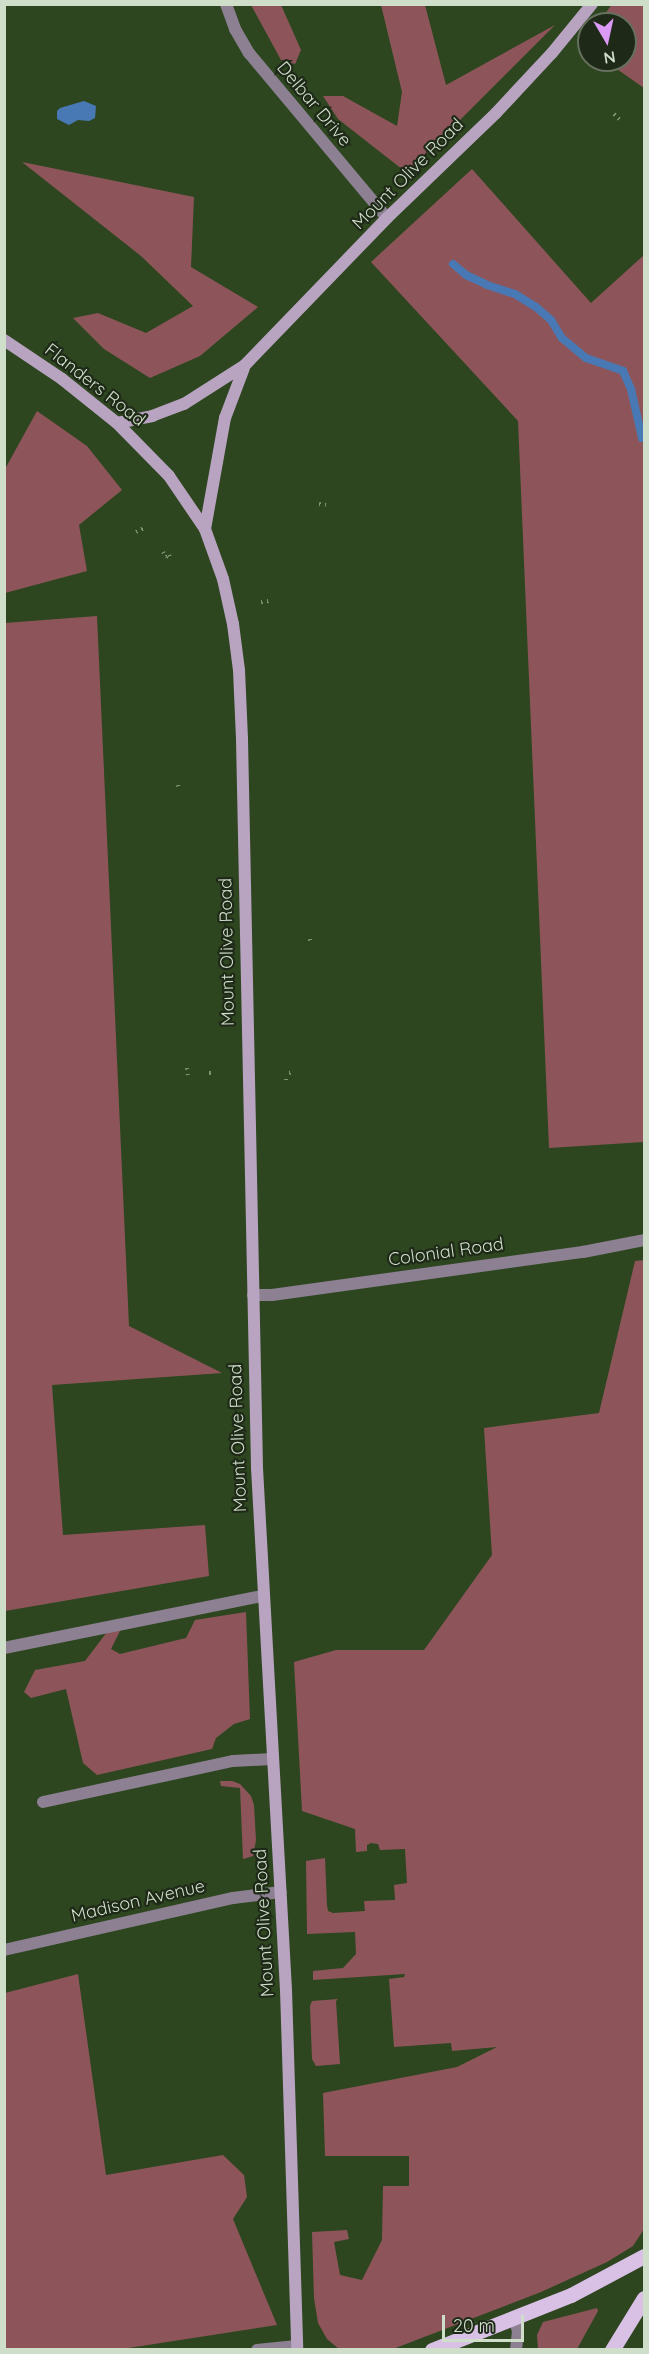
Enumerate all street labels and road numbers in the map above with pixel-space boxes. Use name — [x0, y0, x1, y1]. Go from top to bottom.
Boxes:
street label: Delbar Drive — [272, 57, 356, 151]
street label: Mount Olive Road — [348, 114, 468, 234]
street label: Flanders Road — [40, 339, 150, 431]
street label: Mount Olive Road — [215, 878, 239, 1026]
street label: Colonial Road — [387, 1233, 505, 1271]
street label: Mount Olive Road — [225, 1363, 251, 1513]
street label: Mount Olive Road — [249, 1848, 279, 1998]
street label: Madison Avenue — [69, 1875, 207, 1927]

